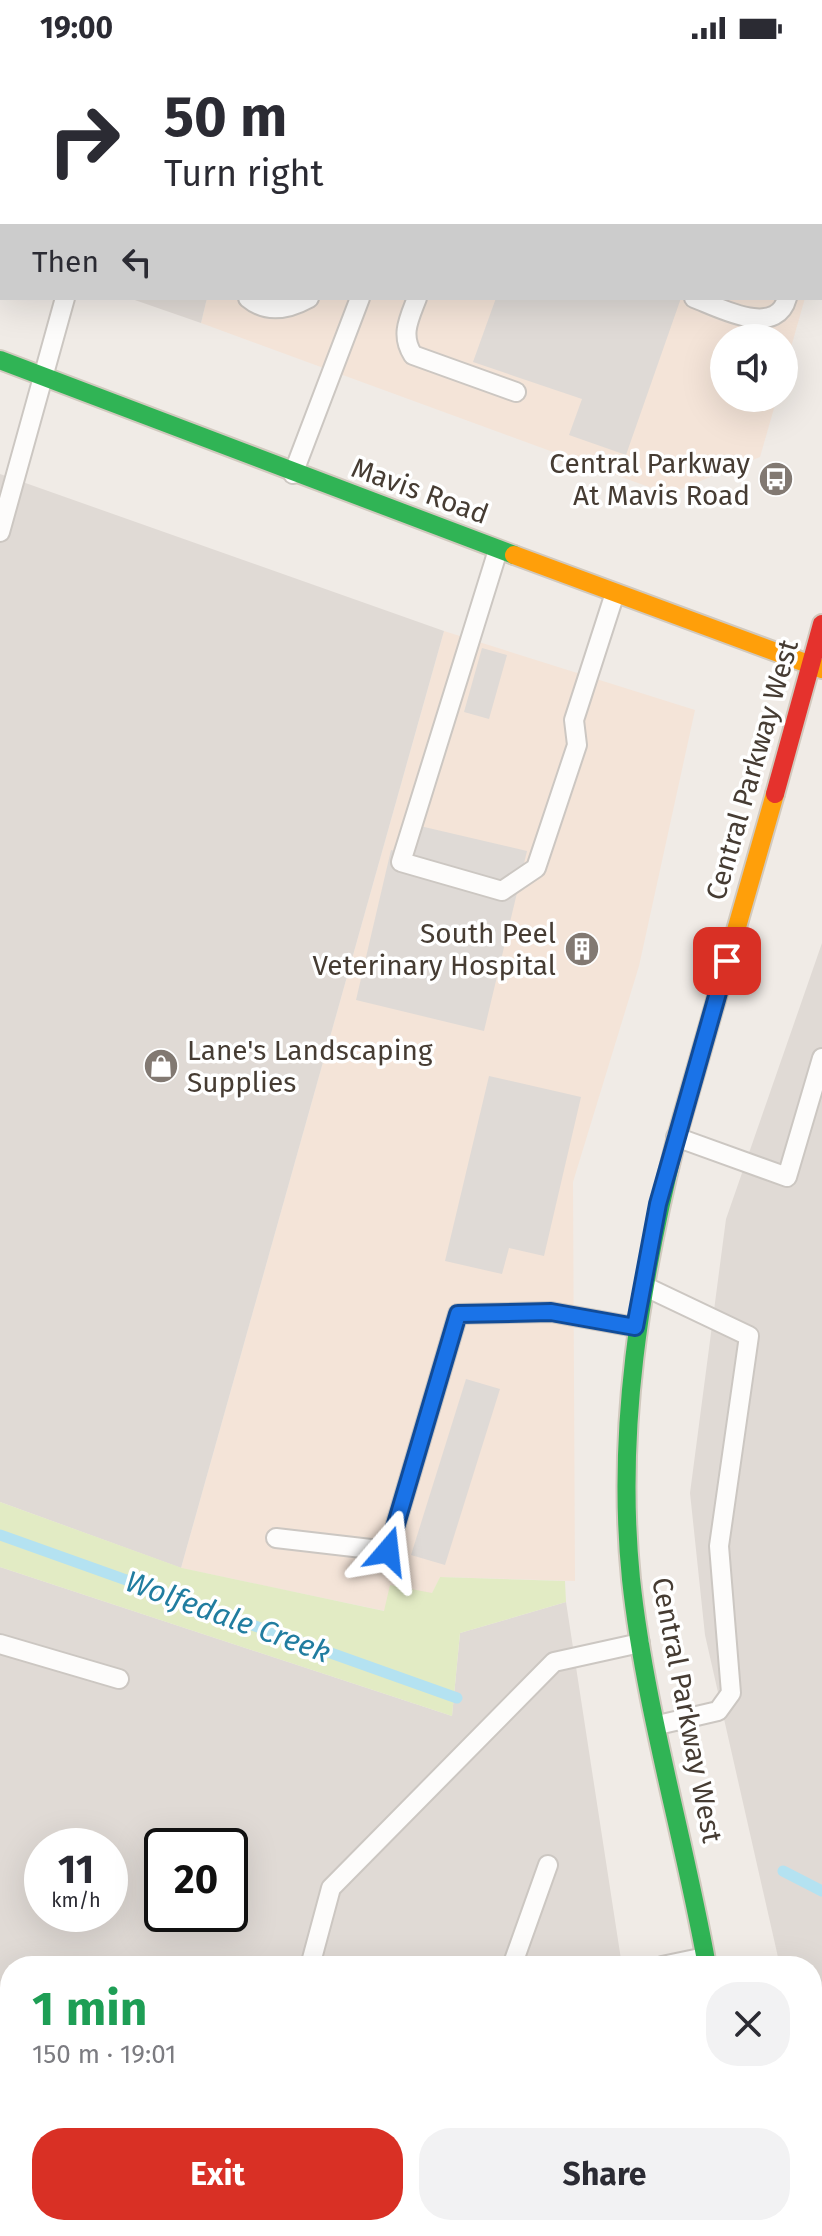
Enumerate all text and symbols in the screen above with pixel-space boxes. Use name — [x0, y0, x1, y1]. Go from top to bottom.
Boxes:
text: 19:00 — [40, 10, 113, 46]
text: 50 m — [164, 84, 287, 151]
icon: right — [32, 88, 136, 192]
text: Turn right — [164, 152, 324, 196]
icon: left — [115, 240, 159, 284]
text: Then — [32, 244, 99, 280]
map controls — [710, 324, 798, 412]
button: sound — [710, 324, 798, 412]
place label: Central Parkway At Mavis Road — [549, 447, 750, 512]
street label: Mavis Road — [347, 451, 493, 531]
bus stop icon: Central Parkway At Mavis Road — [757, 460, 795, 498]
street label: Central Parkway West — [699, 635, 805, 904]
place label: South Peel Veterinary Hospital — [313, 917, 556, 982]
pin — [693, 927, 761, 995]
building icon: South Peel Veterinary Hospital — [563, 930, 601, 968]
icon: arrive — [705, 939, 749, 983]
place label: Lane's Landscaping Supplies — [187, 1034, 433, 1099]
shop icon: Lane's Landscaping Supplies — [142, 1047, 180, 1085]
position arrow — [346, 1509, 430, 1593]
water label: Wolfedale Creek — [121, 1563, 335, 1671]
street label: Central Parkway West — [645, 1575, 729, 1846]
speed limit sign: 20 — [144, 1828, 248, 1932]
text: 11 — [58, 1846, 94, 1894]
text: km/h — [51, 1888, 101, 1912]
text: 1 min — [32, 1980, 147, 2038]
button: close — [706, 1982, 790, 2066]
text: 150 m · 19:01 — [32, 2039, 176, 2070]
button: Exit — [32, 2128, 403, 2220]
button: Share — [419, 2128, 790, 2220]

